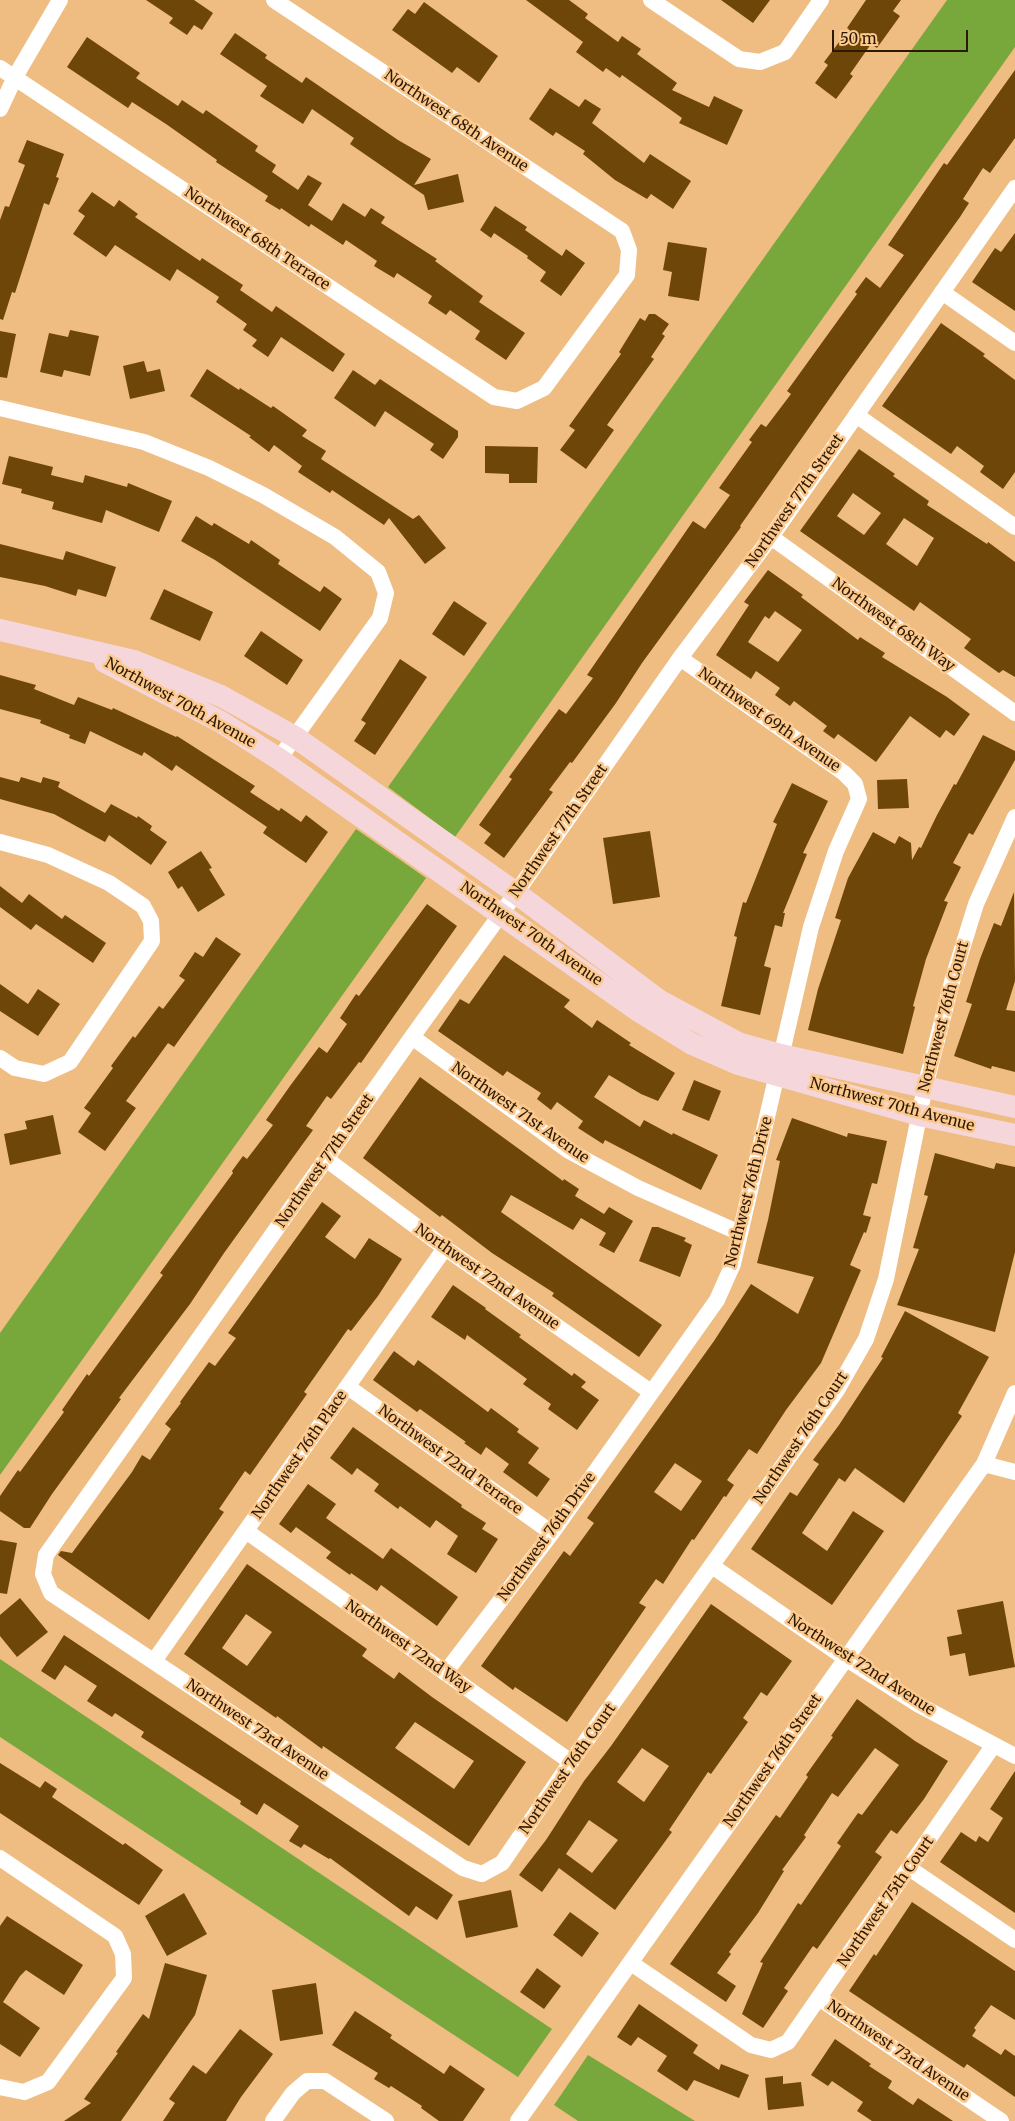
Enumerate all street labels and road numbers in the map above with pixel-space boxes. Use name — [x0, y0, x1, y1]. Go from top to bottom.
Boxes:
street label: Northwest 68th Avenue — [381, 66, 531, 176]
street label: Northwest 68th Terrace — [181, 184, 333, 294]
street label: Northwest 77th Street — [742, 431, 848, 571]
street label: Northwest 68th Way — [828, 574, 958, 676]
street label: Northwest 70th Avenue — [102, 654, 258, 752]
street label: Northwest 69th Avenue — [694, 664, 844, 776]
street label: Northwest 77th Street — [506, 761, 612, 901]
street label: Northwest 70th Avenue — [456, 878, 606, 990]
street label: Northwest 76th Court — [915, 939, 973, 1095]
street label: Northwest 71st Avenue — [448, 1059, 592, 1167]
street label: Northwest 70th Avenue — [808, 1074, 976, 1136]
street label: Northwest 77th Street — [272, 1091, 378, 1231]
street label: Northwest 76th Drive — [722, 1115, 776, 1269]
street label: Northwest 72nd Avenue — [411, 1220, 563, 1334]
street label: Northwest 76th Court — [750, 1368, 852, 1508]
street label: Northwest 76th Place — [249, 1387, 351, 1523]
street label: Northwest 72nd Terrace — [374, 1402, 526, 1518]
street label: Northwest 76th Drive — [494, 1469, 600, 1605]
street label: Northwest 72nd Way — [341, 1597, 475, 1697]
street label: Northwest 72nd Avenue — [784, 1611, 938, 1719]
street label: Northwest 73rd Avenue — [182, 1676, 332, 1784]
street label: Northwest 76th Street — [720, 1691, 826, 1831]
street label: Northwest 76th Court — [516, 1700, 620, 1838]
street label: Northwest 75th Court — [834, 1833, 938, 1971]
street label: Northwest 73rd Avenue — [823, 1997, 973, 2105]

